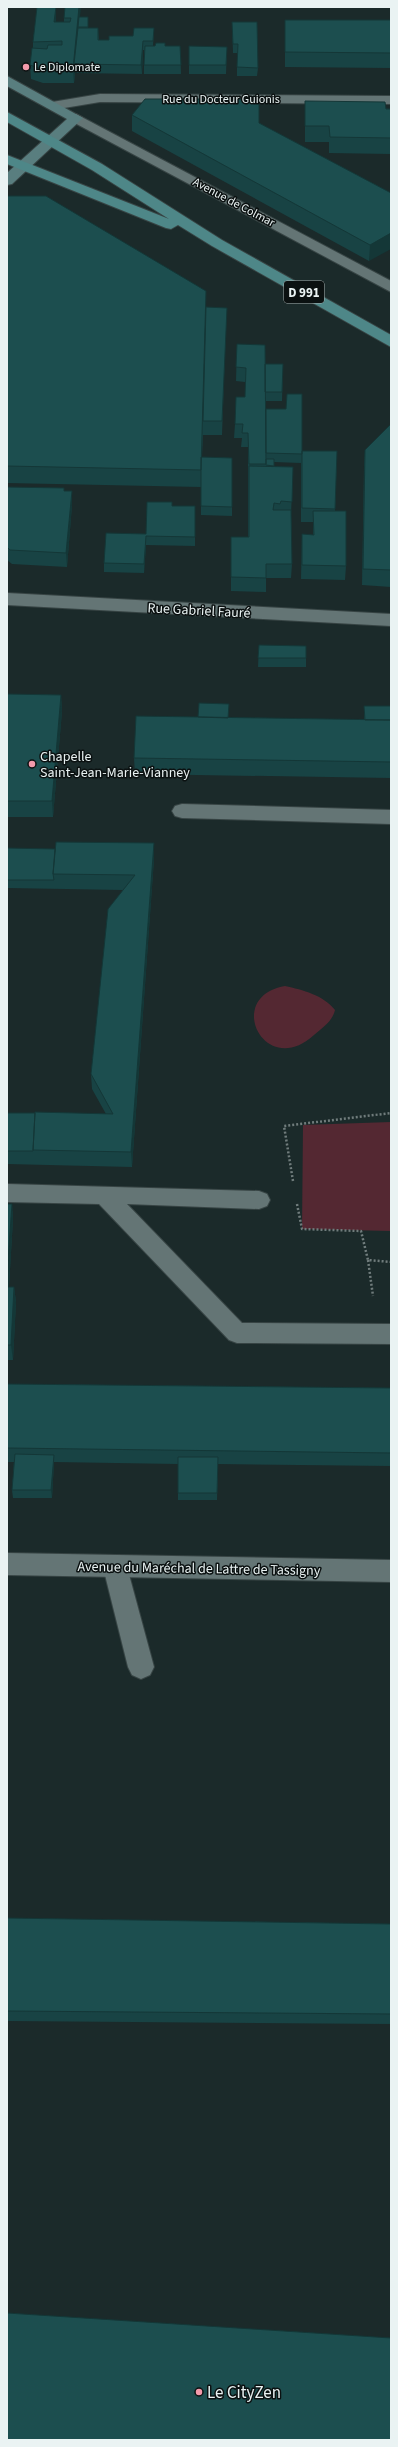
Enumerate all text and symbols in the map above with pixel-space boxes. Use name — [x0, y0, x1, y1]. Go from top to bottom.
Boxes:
place label: Le Diplomate — [34, 59, 100, 76]
marker: Le Diplomate — [21, 62, 31, 72]
street label: Rue du Docteur Guionis — [162, 91, 280, 108]
street label: Avenue de Colmar — [190, 174, 279, 232]
road number: D 991 — [284, 281, 324, 303]
street label: Rue Gabriel Fauré — [147, 598, 251, 624]
place label: Chapelle Saint-Jean-Marie-Vianney — [40, 747, 190, 783]
marker: Chapelle Saint-Jean-Marie-Vianney — [27, 759, 37, 769]
street label: Avenue du Maréchal de Lattre de Tassigny — [77, 1557, 321, 1581]
place label: Le CityZen — [207, 2381, 281, 2405]
marker: Le CityZen — [194, 2387, 204, 2397]

